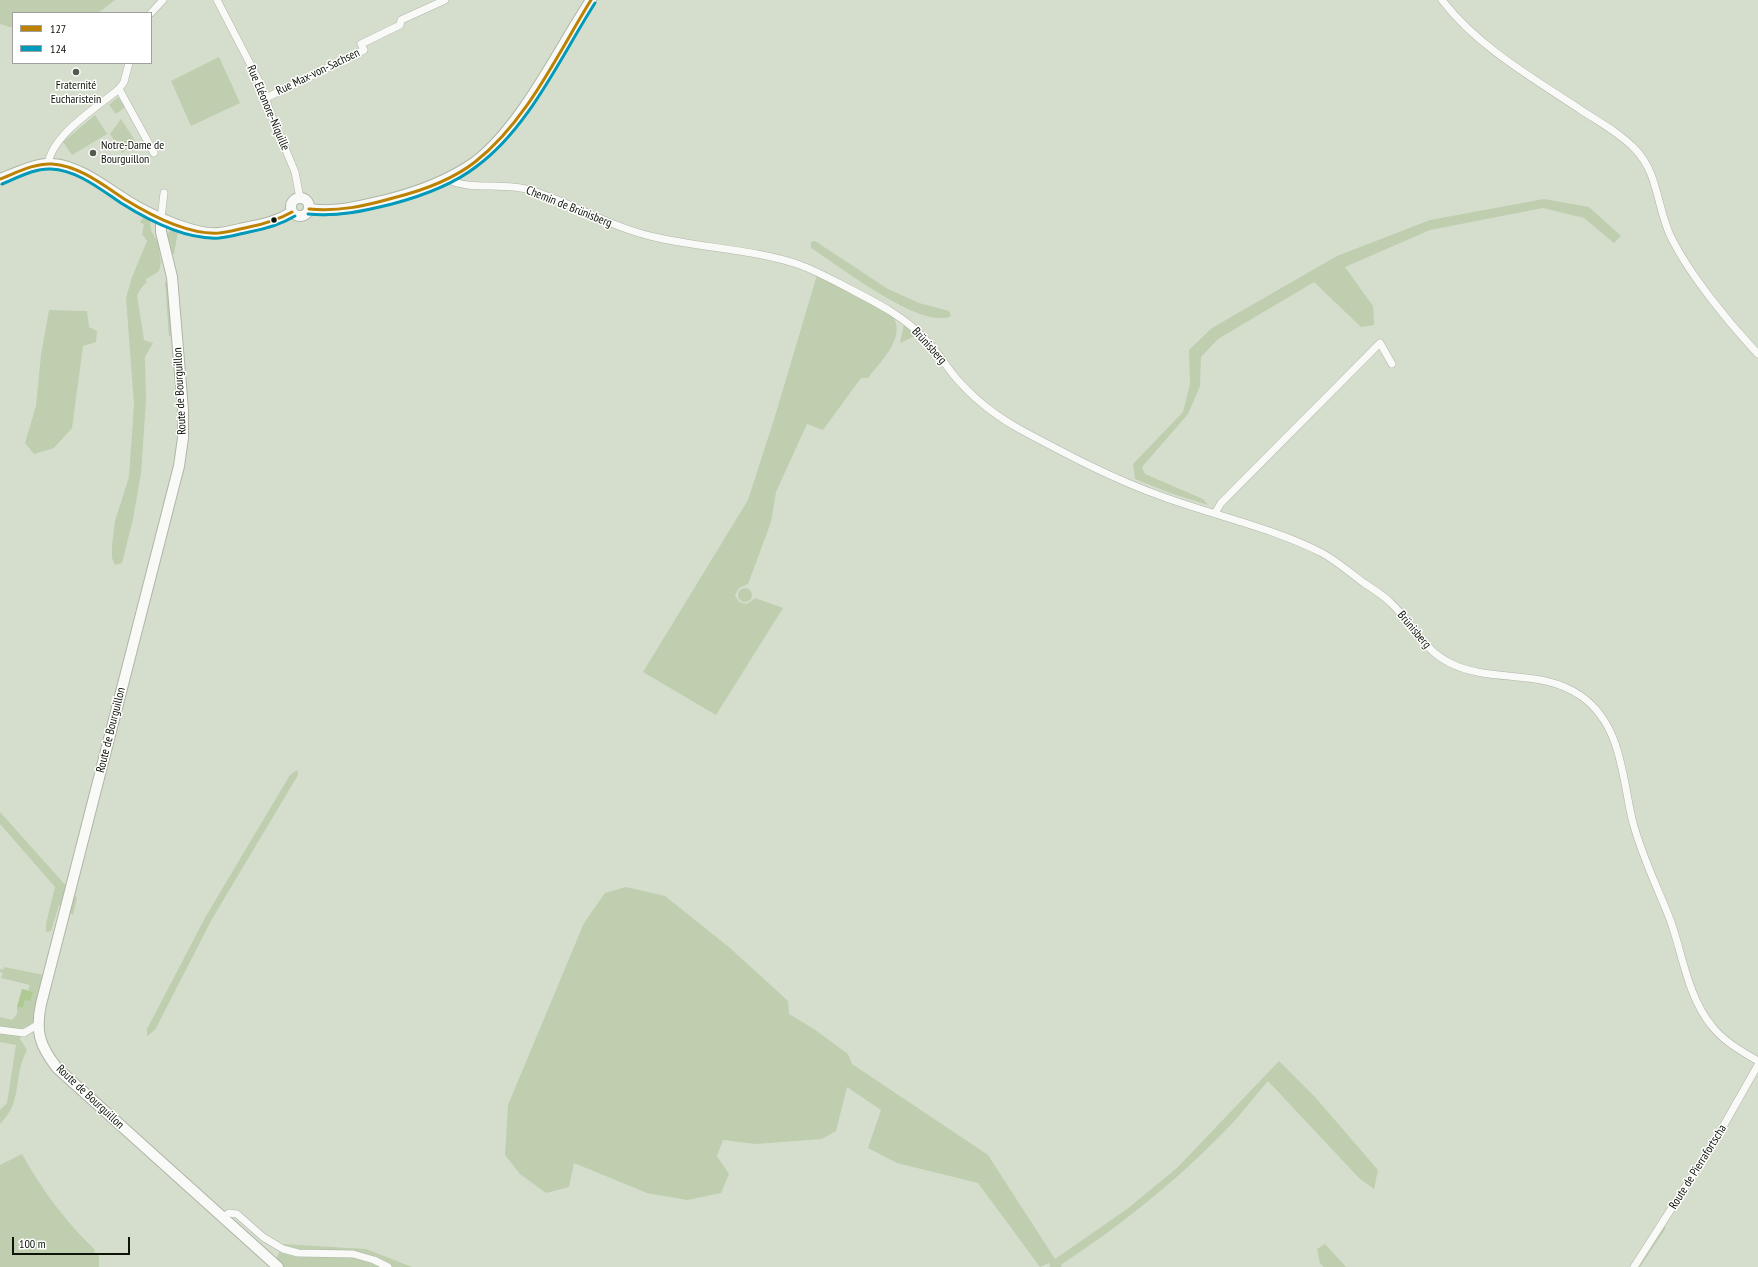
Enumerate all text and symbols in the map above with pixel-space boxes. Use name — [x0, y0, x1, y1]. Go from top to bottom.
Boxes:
legend — [12, 12, 152, 64]
text: 127 — [50, 21, 66, 36]
text: 124 — [50, 41, 66, 56]
street label: Rue Max-von-Sachsen — [274, 46, 362, 98]
street label: Rue Eléonore-Niquille — [244, 63, 292, 153]
marker: Fraternité Eucharistein — [71, 67, 81, 77]
place label: Fraternité Eucharistein — [51, 79, 101, 107]
place label: Notre-Dame de Bourguillon — [101, 139, 164, 167]
marker: Notre-Dame de Bourguillon — [88, 148, 98, 158]
street label: Chemin de Brünisberg — [524, 183, 614, 231]
unlabelled marker — [269, 215, 279, 225]
street label: Brünisberg — [909, 325, 949, 367]
street label: Route de Bourguillon — [171, 347, 189, 435]
street label: Brünisberg — [1394, 608, 1434, 652]
street label: Route de Bourguillon — [93, 686, 129, 774]
street label: Route de Bourguillon — [53, 1062, 127, 1132]
street label: Route de Pierrafortscha — [1666, 1122, 1730, 1212]
scale bar — [14, 1229, 132, 1255]
text: 100 m — [19, 1236, 46, 1251]

